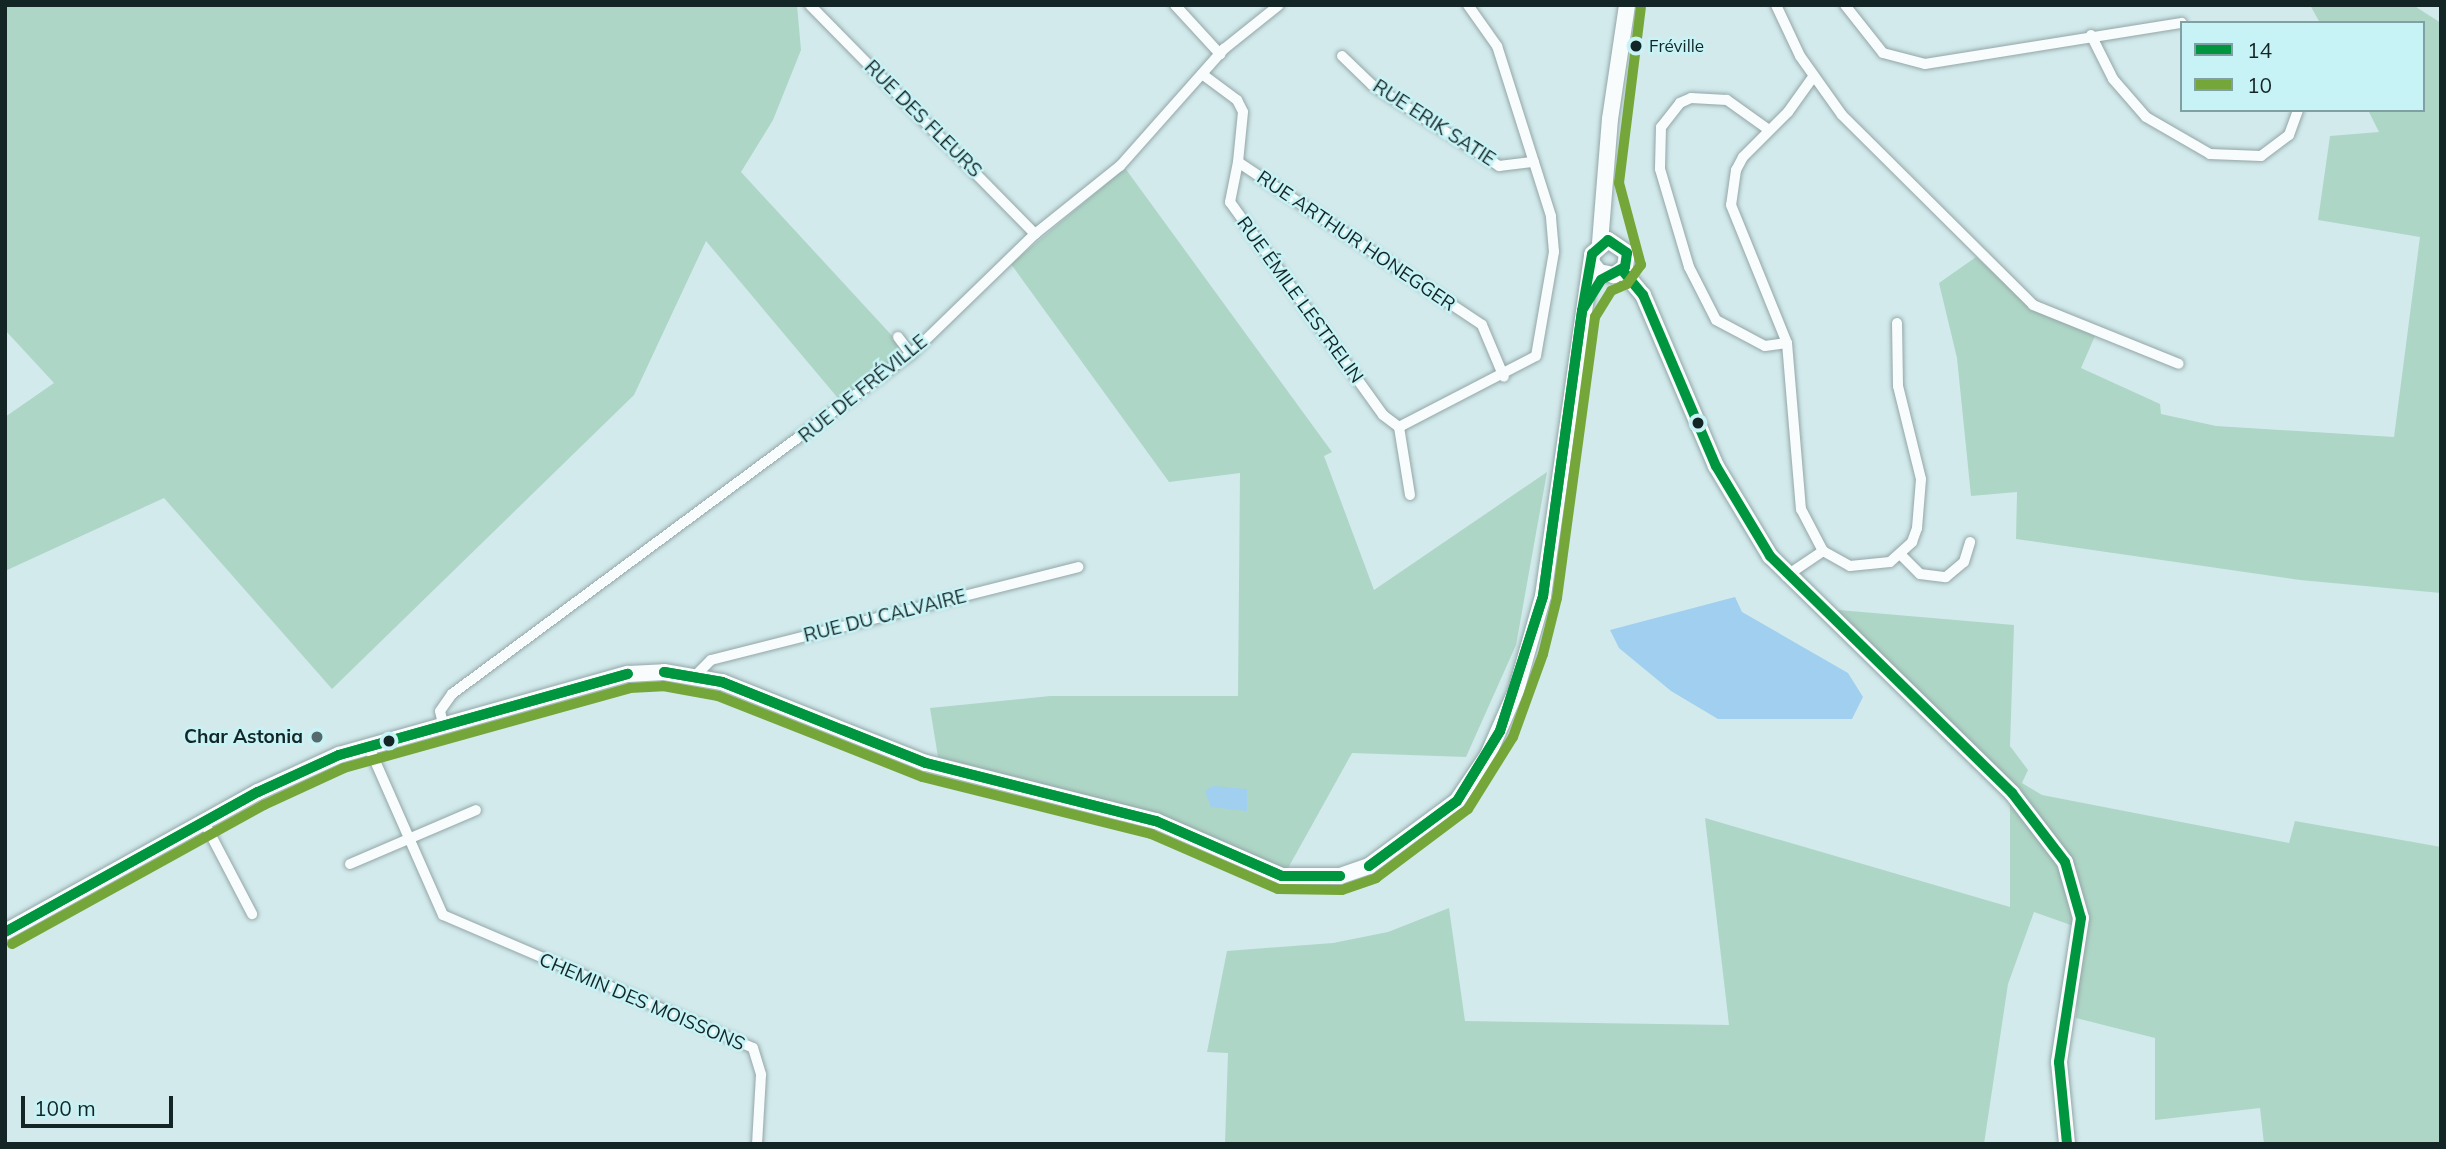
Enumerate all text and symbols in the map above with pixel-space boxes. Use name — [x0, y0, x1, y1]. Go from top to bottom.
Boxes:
legend — [2180, 21, 2425, 112]
place label: Fréville — [1649, 36, 1704, 56]
text: 14 — [2247, 37, 2272, 63]
marker: Fréville — [1629, 39, 1643, 53]
street label: RUE DES FLEURS — [860, 56, 986, 182]
text: 10 — [2247, 72, 2272, 98]
street label: RUE ERIK SATIE — [1369, 75, 1499, 171]
street label: RUE ARTHUR HONEGGER — [1252, 166, 1460, 316]
street label: RUE ÉMILE LESTRELIN — [1232, 212, 1368, 388]
street label: RUE DE FRÉVILLE — [794, 330, 932, 448]
unlabelled marker — [1691, 416, 1705, 430]
street label: RUE DU CALVAIRE — [801, 585, 969, 647]
place label: Char Astonia — [184, 726, 303, 748]
marker: Char Astonia — [309, 729, 325, 745]
unlabelled marker — [382, 734, 396, 748]
street label: CHEMIN DES MOISSONS — [536, 948, 748, 1056]
scale bar — [24, 1082, 177, 1126]
text: 100 m — [34, 1095, 96, 1121]

